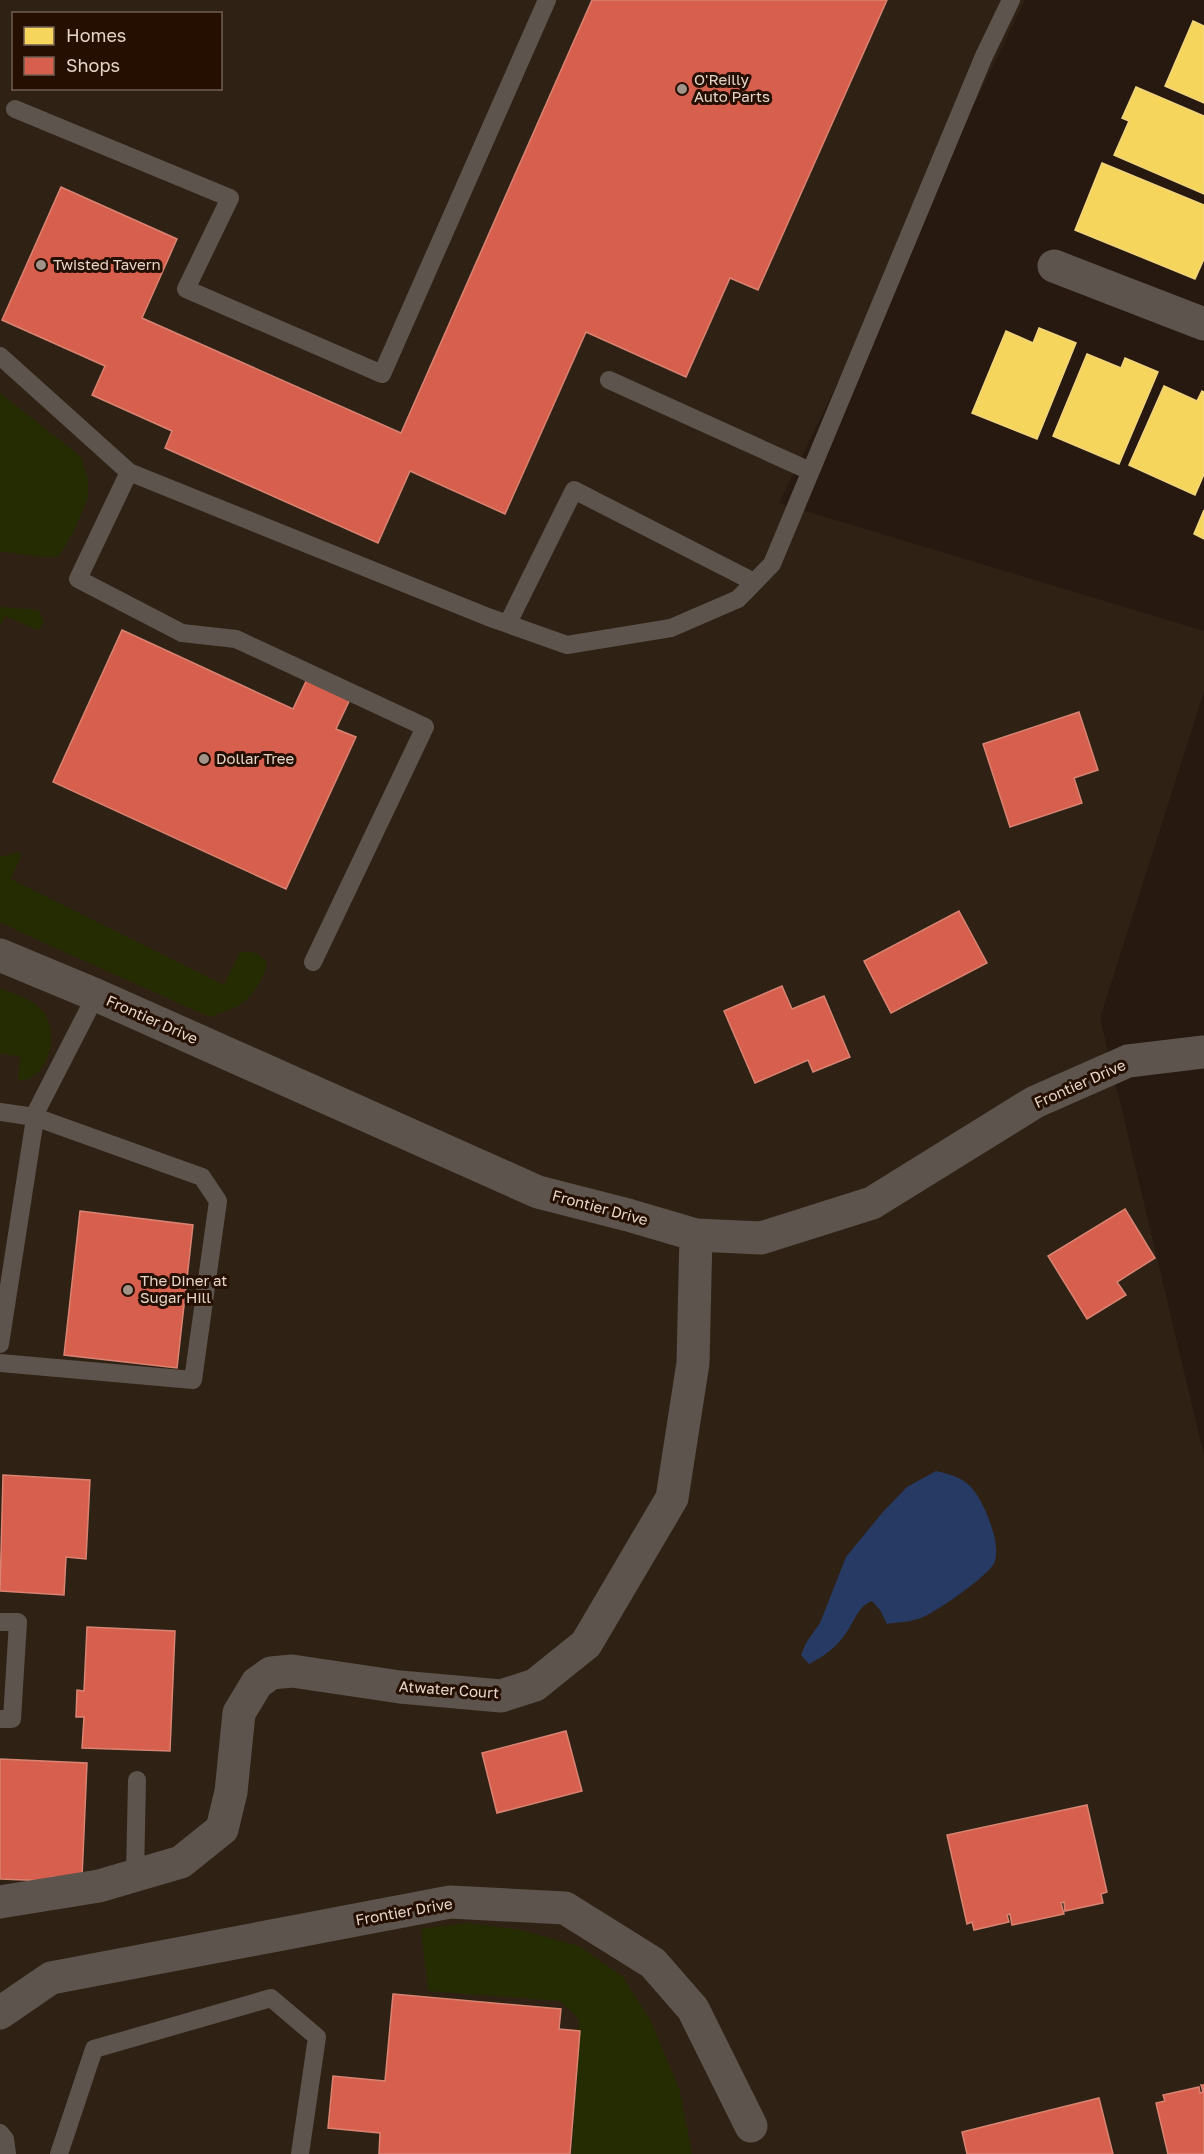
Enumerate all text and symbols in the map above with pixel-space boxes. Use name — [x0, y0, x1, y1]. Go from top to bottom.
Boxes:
legend — [12, 12, 222, 90]
text: Homes — [66, 24, 126, 46]
text: Shops — [66, 54, 120, 76]
place label: O'Reilly Auto Parts — [694, 70, 770, 105]
marker: O'Reilly Auto Parts — [675, 82, 689, 96]
place label: Twisted Tavern — [53, 255, 161, 273]
marker: Twisted Tavern — [34, 258, 48, 272]
place label: Dollar Tree — [216, 749, 295, 767]
marker: Dollar Tree — [197, 752, 211, 766]
street label: Frontier Drive — [104, 991, 201, 1047]
street label: Frontier Drive — [1031, 1055, 1128, 1111]
street label: Frontier Drive — [551, 1186, 650, 1229]
place label: The Diner at Sugar Hill — [140, 1271, 227, 1306]
marker: The Diner at Sugar Hill — [121, 1283, 135, 1297]
street label: Atwater Court — [398, 1677, 500, 1701]
street label: Frontier Drive — [354, 1894, 454, 1928]

